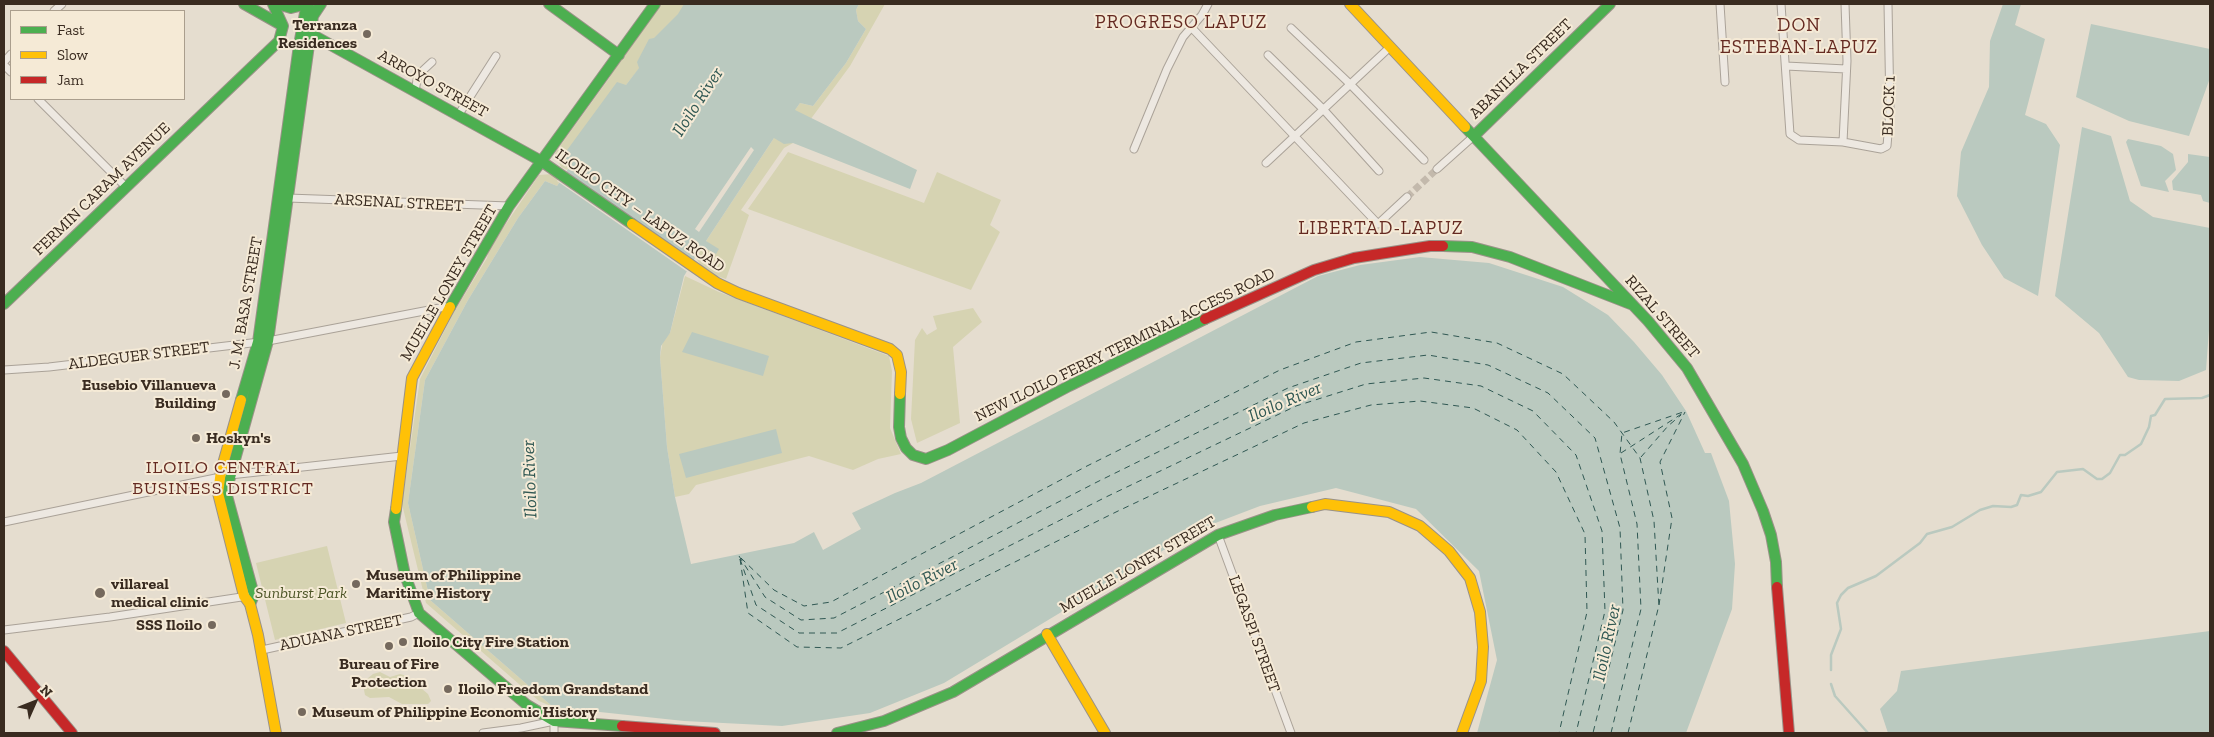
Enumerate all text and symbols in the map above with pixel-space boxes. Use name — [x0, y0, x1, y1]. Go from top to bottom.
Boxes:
legend — [10, 10, 185, 100]
district label: PROGRESO LAPUZ — [1093, 12, 1269, 34]
place label: Terranza Residences — [278, 15, 357, 53]
street label: ABANILLA STREET — [1466, 15, 1576, 123]
district label: DON ESTEBAN-LAPUZ — [1718, 15, 1880, 59]
text: Fast — [57, 21, 85, 39]
marker: Terranza Residences — [361, 28, 373, 40]
text: Slow — [57, 46, 88, 64]
street label: ARROYO STREET — [375, 46, 491, 122]
water label: Iloilo River — [668, 64, 728, 140]
text: Jam — [57, 71, 84, 89]
street label: BLOCK 1 — [1878, 75, 1900, 137]
street label: FERMIN CARAM AVENUE — [29, 118, 175, 260]
street label: ILOILO CITY – LAPUZ ROAD — [552, 145, 728, 277]
street label: ARSENAL STREET — [334, 190, 464, 216]
street label: MUELLE LONEY STREET — [396, 201, 502, 365]
district label: LIBERTAD-LAPUZ — [1297, 218, 1465, 240]
street label: J. M. BASA STREET — [225, 235, 267, 371]
street label: NEW ILOILO FERRY TERMINAL ACCESS ROAD — [972, 264, 1278, 426]
street label: RIZAL STREET — [1621, 271, 1703, 363]
street label: ALDEGUER STREET — [67, 338, 211, 374]
place label: Eusebio Villanueva Building — [82, 375, 216, 413]
water label: Iloilo River — [1245, 377, 1325, 427]
marker: Eusebio Villanueva Building — [220, 388, 232, 400]
place label: Hoskyn's — [206, 428, 271, 448]
marker: Hoskyn's — [190, 432, 202, 444]
water label: Iloilo River — [518, 440, 542, 518]
district label: ILOILO CENTRAL BUSINESS DISTRICT — [130, 457, 316, 499]
street label: MUELLE LONEY STREET — [1056, 512, 1220, 618]
water label: Iloilo River — [882, 554, 962, 608]
place label: Museum of Philippine Maritime History — [366, 565, 521, 603]
street label: LEGASPI STREET — [1224, 573, 1284, 695]
place label: villareal medical clinic — [111, 574, 209, 612]
marker: Museum of Philippine Maritime History — [350, 578, 362, 590]
park label: Sunburst Park — [255, 583, 347, 603]
marker: villareal medical clinic — [93, 586, 107, 600]
water label: Iloilo River — [1588, 603, 1626, 683]
street label: ADUANA STREET — [278, 611, 404, 655]
place label: SSS Iloilo — [136, 615, 202, 635]
marker: SSS Iloilo — [206, 619, 218, 631]
place label: Iloilo City Fire Station — [413, 632, 569, 652]
marker: Iloilo City Fire Station — [397, 636, 409, 648]
marker: Bureau of Fire Protection — [383, 640, 395, 652]
place label: Bureau of Fire Protection — [339, 654, 439, 692]
north arrow — [10, 677, 60, 727]
place label: Iloilo Freedom Grandstand — [458, 679, 648, 699]
text: N — [36, 681, 56, 701]
marker: Iloilo Freedom Grandstand — [442, 683, 454, 695]
place label: Museum of Philippine Economic History — [312, 702, 597, 722]
marker: Museum of Philippine Economic History — [296, 706, 308, 718]

